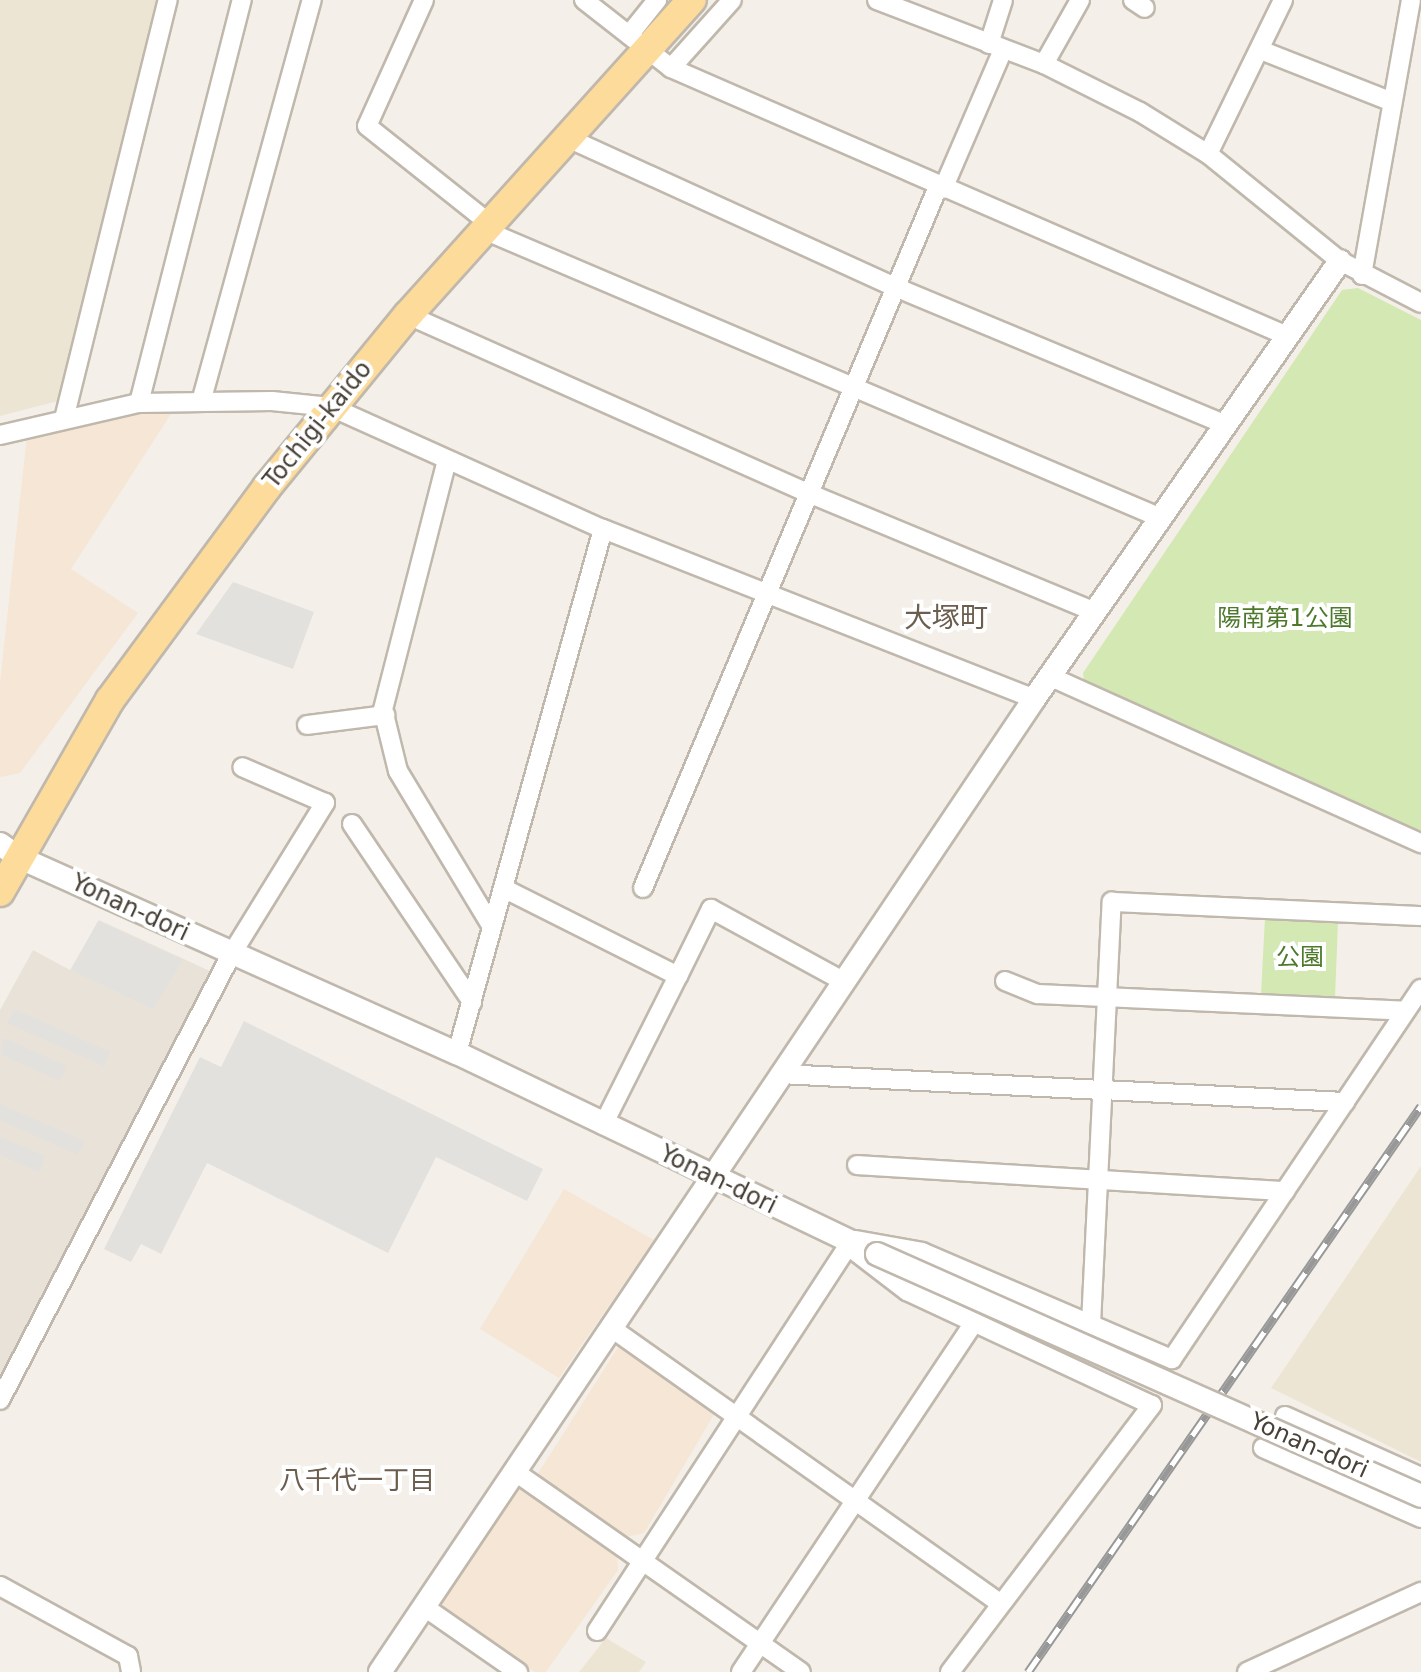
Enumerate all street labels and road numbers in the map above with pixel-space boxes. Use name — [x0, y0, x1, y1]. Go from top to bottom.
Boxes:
street label: Tochigi-kaido — [258, 355, 378, 495]
street label: Yonan-dori — [67, 868, 193, 948]
street label: Yonan-dori — [655, 1139, 781, 1221]
street label: Yonan-dori — [1245, 1407, 1373, 1485]

